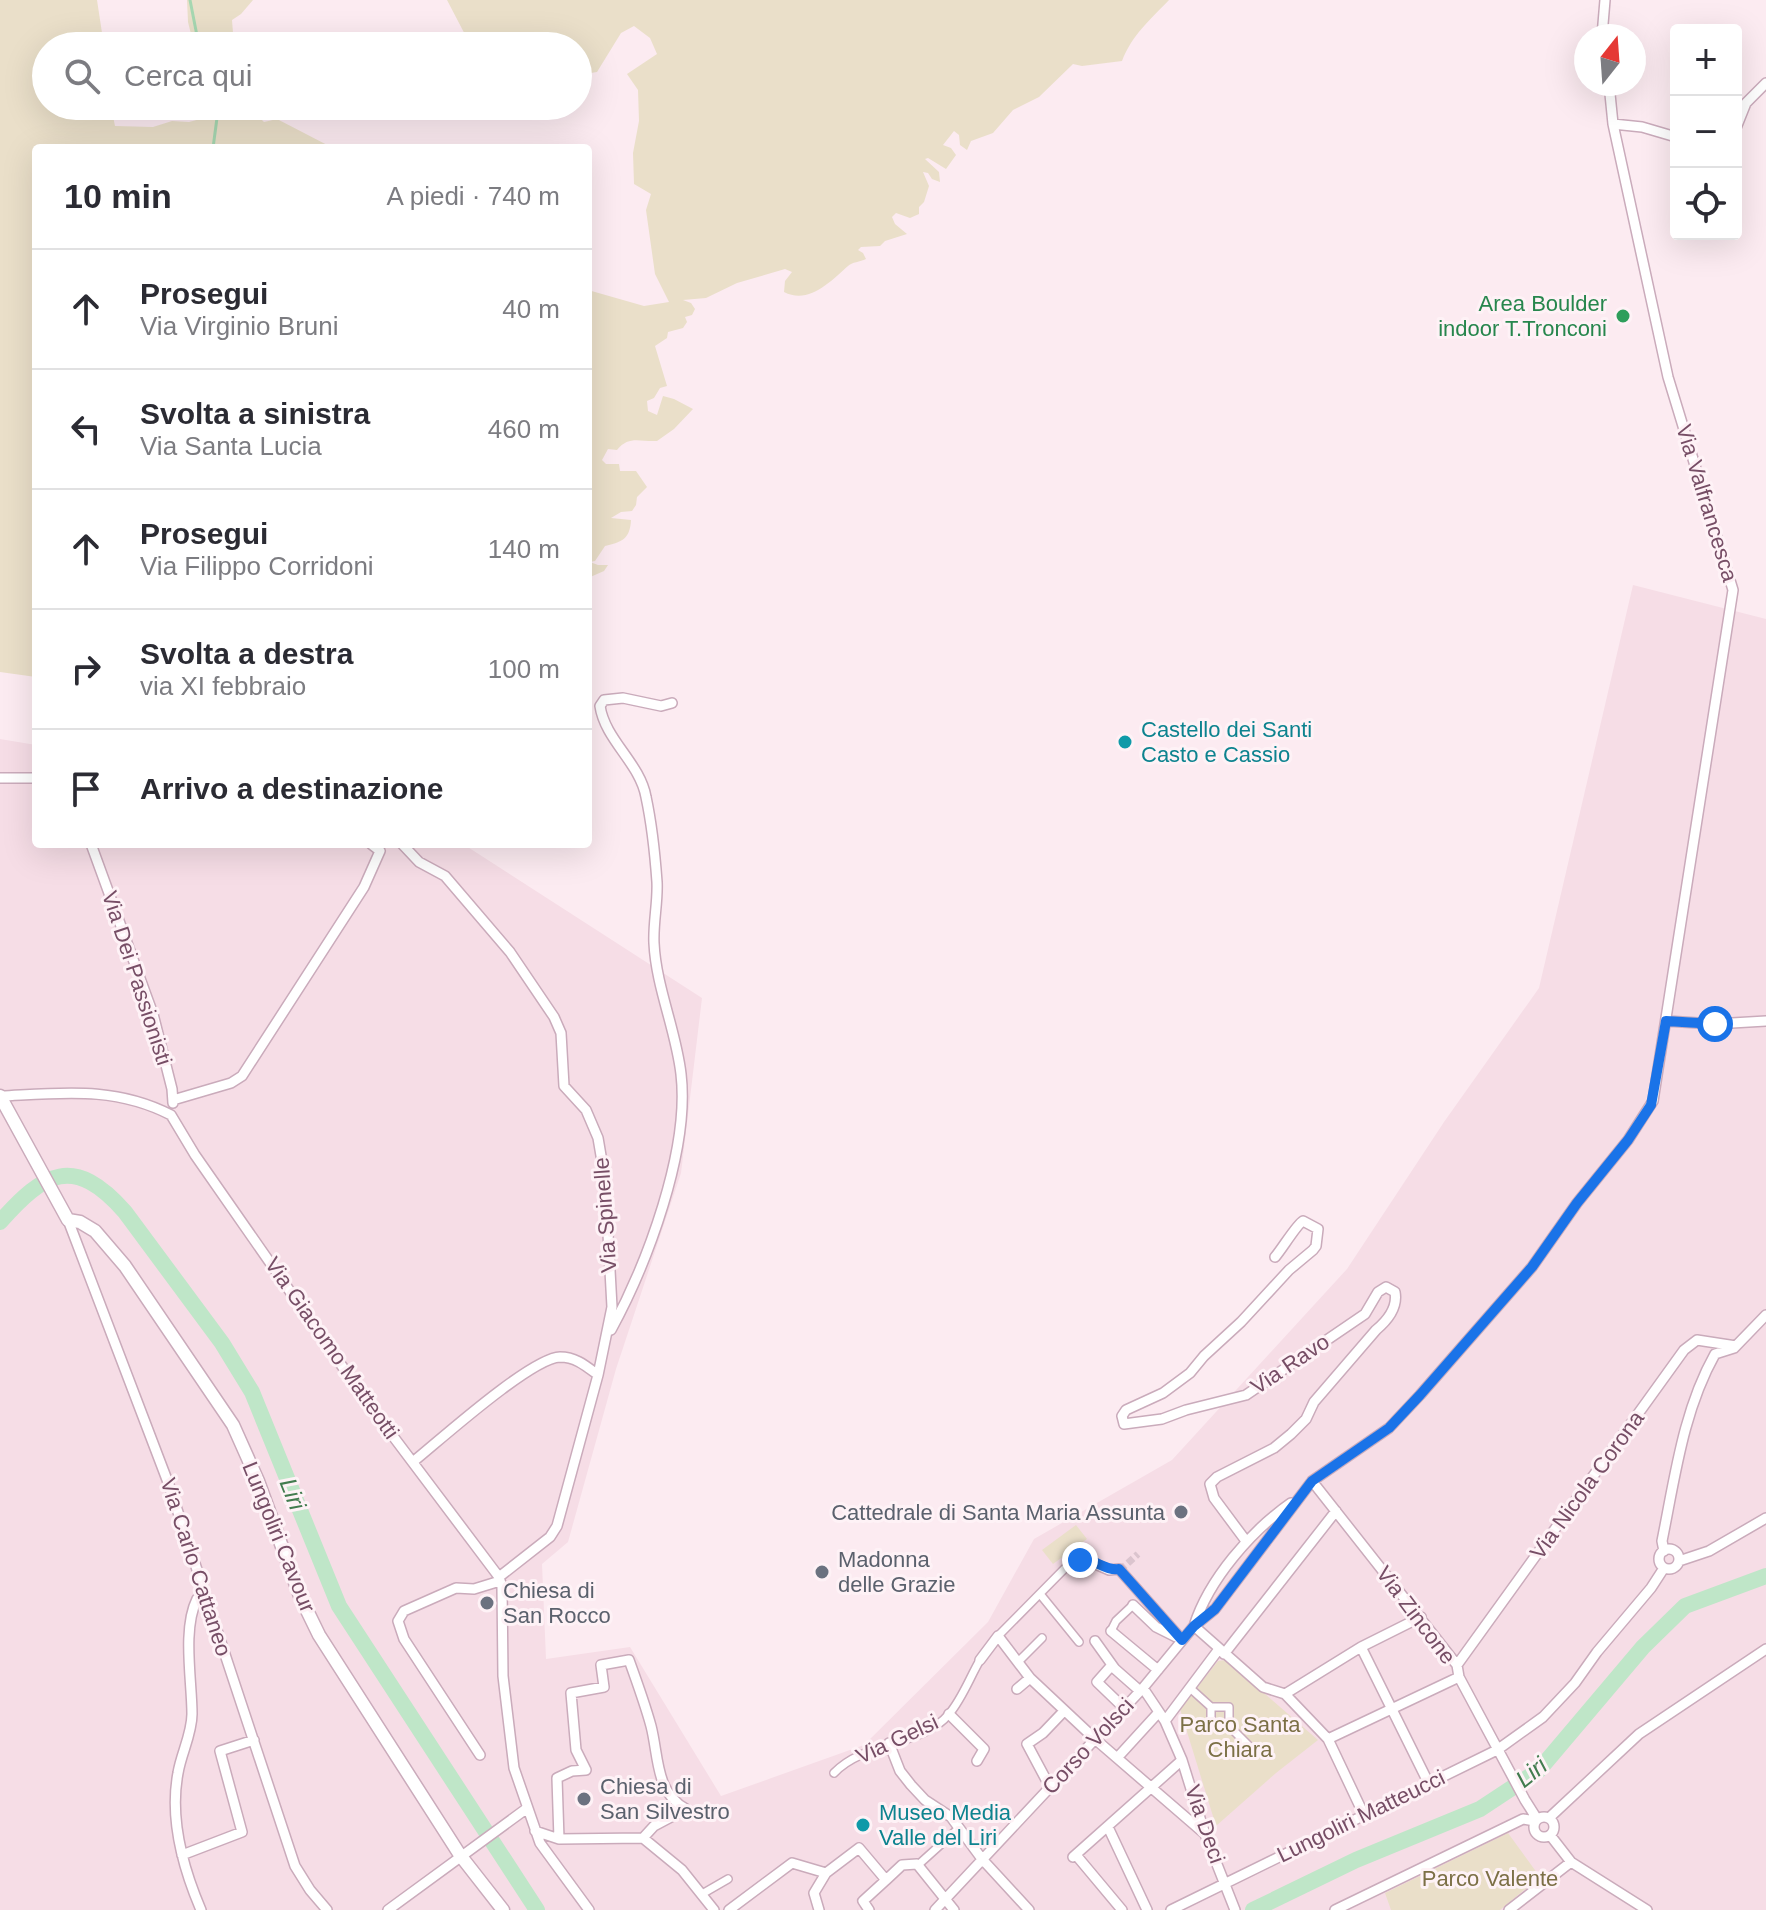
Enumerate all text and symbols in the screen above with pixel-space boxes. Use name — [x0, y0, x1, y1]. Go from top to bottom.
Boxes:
north arrow — [1574, 24, 1646, 96]
map controls — [1670, 24, 1742, 240]
button: + — [1670, 24, 1742, 96]
search box — [32, 32, 592, 120]
icon: search — [60, 54, 104, 98]
text: Cerca qui — [124, 59, 252, 92]
button: − — [1670, 96, 1742, 168]
button: locate — [1670, 168, 1742, 240]
text: 10 min — [64, 177, 172, 215]
text: A piedi · 740 m — [387, 181, 560, 211]
text: Prosegui — [140, 277, 268, 310]
icon: ahead — [64, 287, 108, 331]
place label: Area Boulder indoor T.Tronconi — [1438, 291, 1607, 341]
text: 40 m — [502, 294, 560, 324]
marker: Area Boulder indoor T.Tronconi — [1614, 307, 1632, 325]
text: Via Virginio Bruni — [140, 311, 339, 341]
text: Svolta a sinistra — [140, 397, 370, 430]
icon: left — [64, 407, 108, 451]
text: 460 m — [488, 414, 560, 444]
street label: Via Valfrancesca — [1671, 421, 1743, 585]
text: Via Santa Lucia — [140, 431, 322, 461]
text: Prosegui — [140, 517, 268, 550]
icon: ahead — [64, 527, 108, 571]
text: 140 m — [488, 534, 560, 564]
text: Via Filippo Corridoni — [140, 551, 374, 581]
text: Svolta a destra — [140, 637, 353, 670]
icon: right — [64, 647, 108, 691]
text: 100 m — [488, 654, 560, 684]
text: via XI febbraio — [140, 671, 306, 701]
place label: Castello dei Santi Casto e Cassio — [1141, 717, 1312, 767]
marker: Castello dei Santi Casto e Cassio — [1116, 733, 1134, 751]
icon: arrive — [64, 767, 108, 811]
text: Arrivo a destinazione — [140, 772, 443, 805]
street label: Via Dei Passionisti — [97, 888, 177, 1068]
route start — [1697, 1006, 1733, 1042]
street label: Via Spinelle — [588, 1156, 622, 1274]
street label: Via Giacomo Matteotti — [260, 1252, 404, 1444]
street label: Via Ravo — [1246, 1329, 1334, 1399]
street label: Via Nicola Corona — [1525, 1405, 1650, 1564]
street label: Lungoliri Cavour — [237, 1458, 321, 1616]
water label: Liri — [274, 1474, 312, 1515]
street label: Via Carlo Cattaneo — [155, 1475, 237, 1659]
place label: Cattedrale di Santa Maria Assunta — [831, 1500, 1166, 1525]
marker: Cattedrale di Santa Maria Assunta — [1172, 1503, 1190, 1521]
route end — [1062, 1542, 1098, 1578]
place label: Madonna delle Grazie — [838, 1547, 955, 1597]
street label: Via Zincone — [1371, 1561, 1461, 1669]
marker: Madonna delle Grazie — [813, 1563, 831, 1581]
place label: Chiesa di San Rocco — [503, 1578, 611, 1628]
marker: Chiesa di San Rocco — [478, 1594, 496, 1612]
street label: Corso Volsci — [1037, 1693, 1139, 1799]
street label: Via Gelsi — [852, 1709, 942, 1769]
park label: Parco Santa Chiara — [1179, 1712, 1301, 1762]
water label: Liri — [1510, 1751, 1552, 1793]
street label: Lungoliri Matteucci — [1273, 1765, 1449, 1867]
place label: Chiesa di San Silvestro — [600, 1774, 730, 1824]
street label: Via Deci — [1180, 1781, 1230, 1867]
marker: Chiesa di San Silvestro — [575, 1790, 593, 1808]
place label: Museo Media Valle del Liri — [879, 1800, 1012, 1850]
marker: Museo Media Valle del Liri — [854, 1816, 872, 1834]
park label: Parco Valente — [1422, 1866, 1558, 1891]

